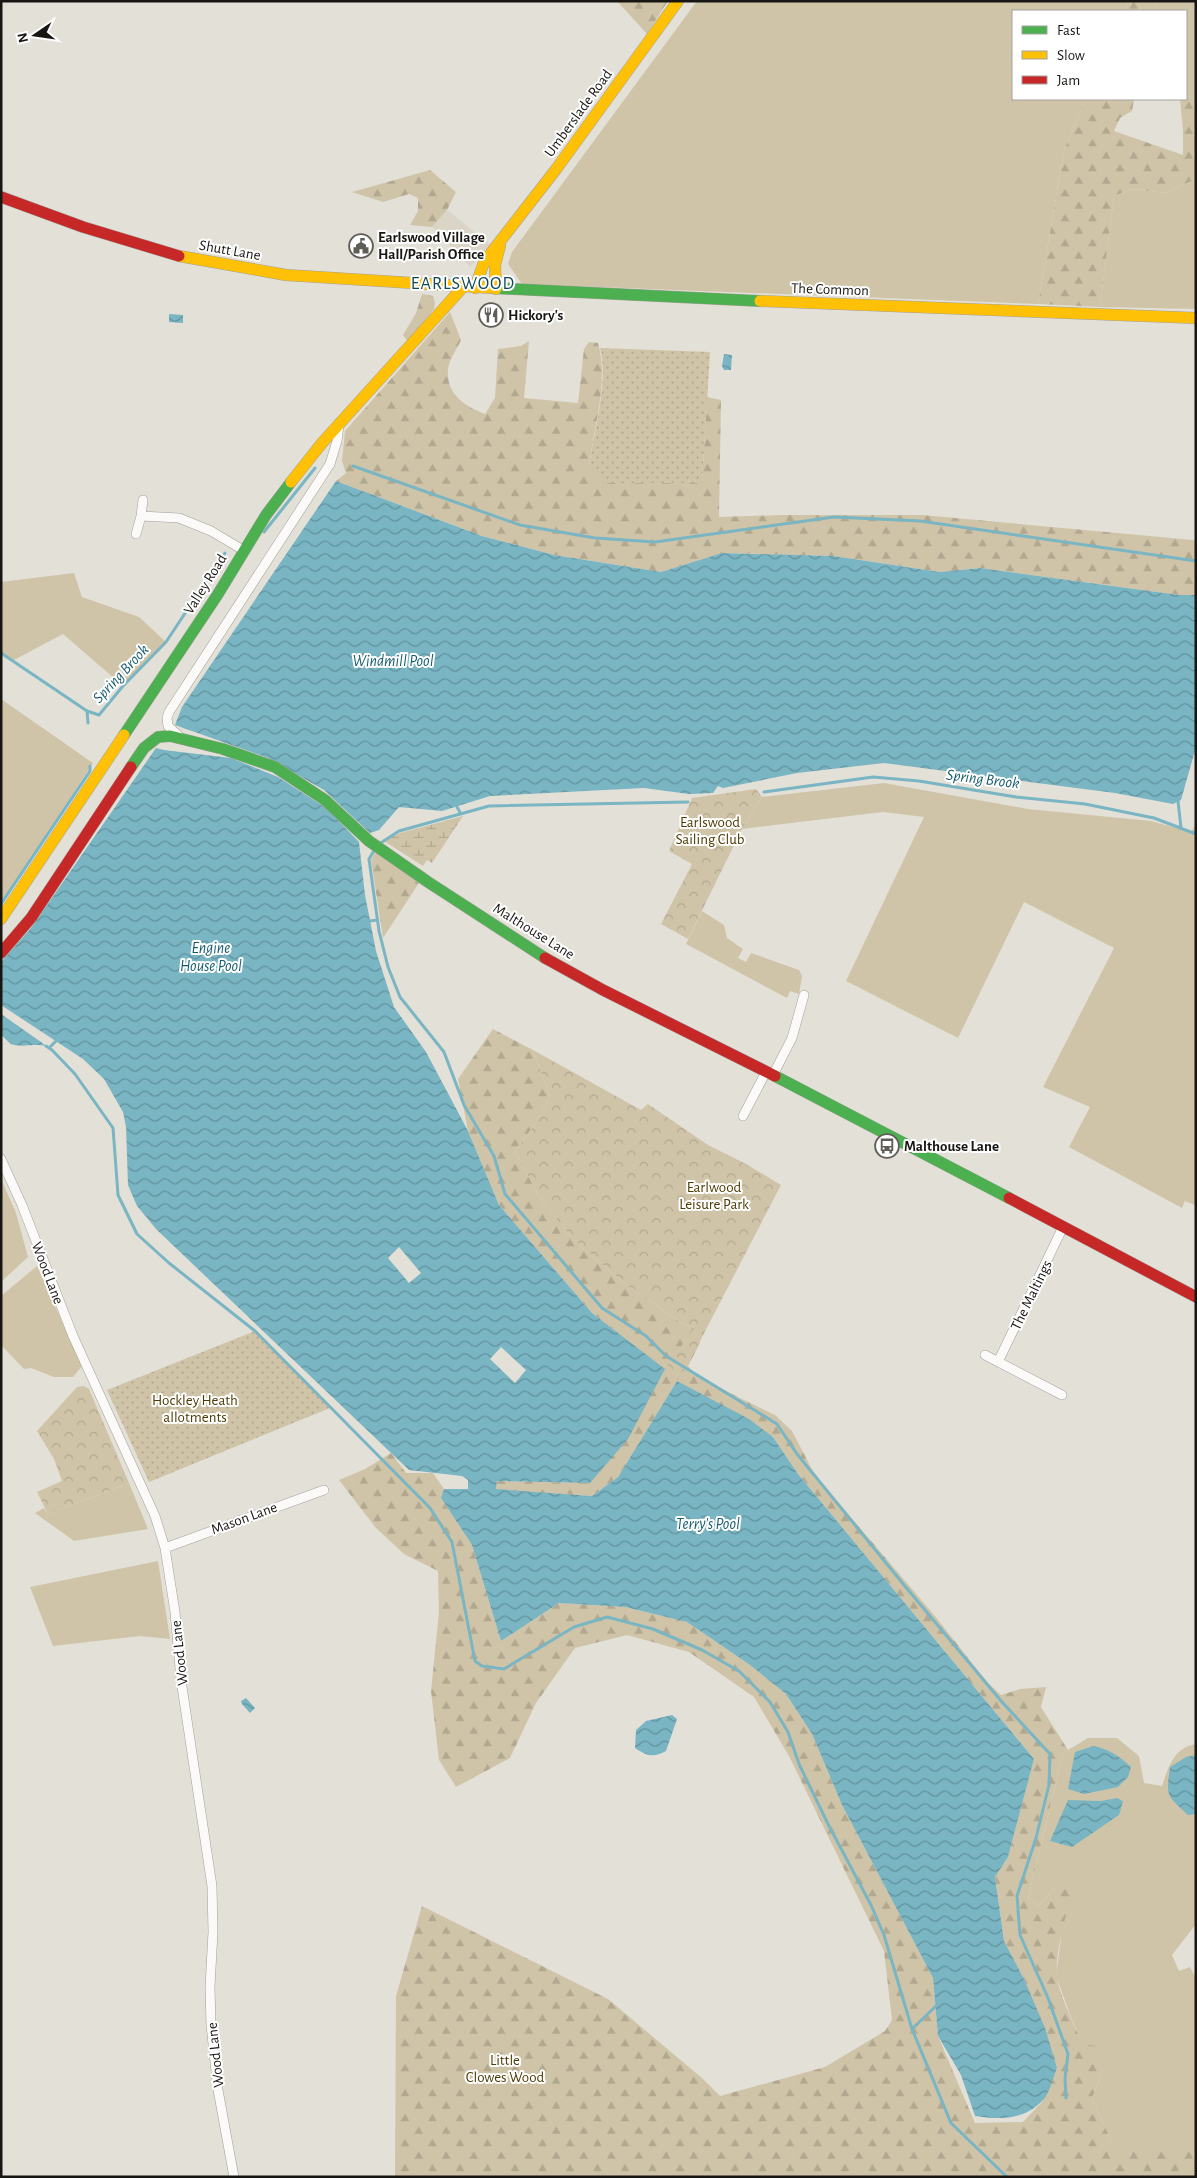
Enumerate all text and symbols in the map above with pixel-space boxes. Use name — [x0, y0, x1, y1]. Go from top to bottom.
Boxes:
north arrow — [10, 10, 60, 60]
legend — [1012, 10, 1187, 100]
text: Fast — [1057, 23, 1081, 38]
text: N — [15, 31, 31, 44]
text: Slow — [1057, 48, 1085, 63]
street label: Umberslade Road — [542, 67, 615, 160]
text: Jam — [1057, 73, 1080, 88]
place label: Earlswood Village Hall/Parish Office — [378, 230, 485, 262]
public building icon: Earlswood Village Hall/Parish Office — [348, 233, 374, 259]
street label: Shutt Lane — [198, 238, 262, 263]
district label: EARLSWOOD — [411, 275, 515, 293]
street label: The Common — [791, 281, 869, 298]
restaurant icon: Hickory's — [478, 302, 504, 328]
place label: Hickory's — [508, 308, 564, 323]
street label: Valley Road — [181, 551, 230, 617]
water label: Spring Brook — [90, 641, 152, 707]
water label: Windmill Pool — [352, 653, 434, 669]
water label: Spring Brook — [945, 767, 1020, 792]
park label: Earlswood Sailing Club — [675, 815, 745, 847]
street label: Malthouse Lane — [491, 901, 577, 962]
water label: Engine House Pool — [180, 940, 242, 974]
bus stop icon: Malthouse Lane — [874, 1133, 900, 1159]
place label: Malthouse Lane — [904, 1139, 999, 1154]
park label: Earlwood Leisure Park — [679, 1180, 749, 1212]
street label: Wood Lane — [29, 1240, 66, 1306]
street label: The Maltings — [1008, 1258, 1055, 1333]
park label: Hockley Heath allotments — [152, 1393, 238, 1425]
street label: Mason Lane — [209, 1500, 279, 1537]
water label: Terry's Pool — [676, 1516, 740, 1532]
street label: Wood Lane — [169, 1620, 190, 1686]
street label: Wood Lane — [205, 2022, 226, 2088]
park label: Little Clowes Wood — [466, 2053, 545, 2085]

